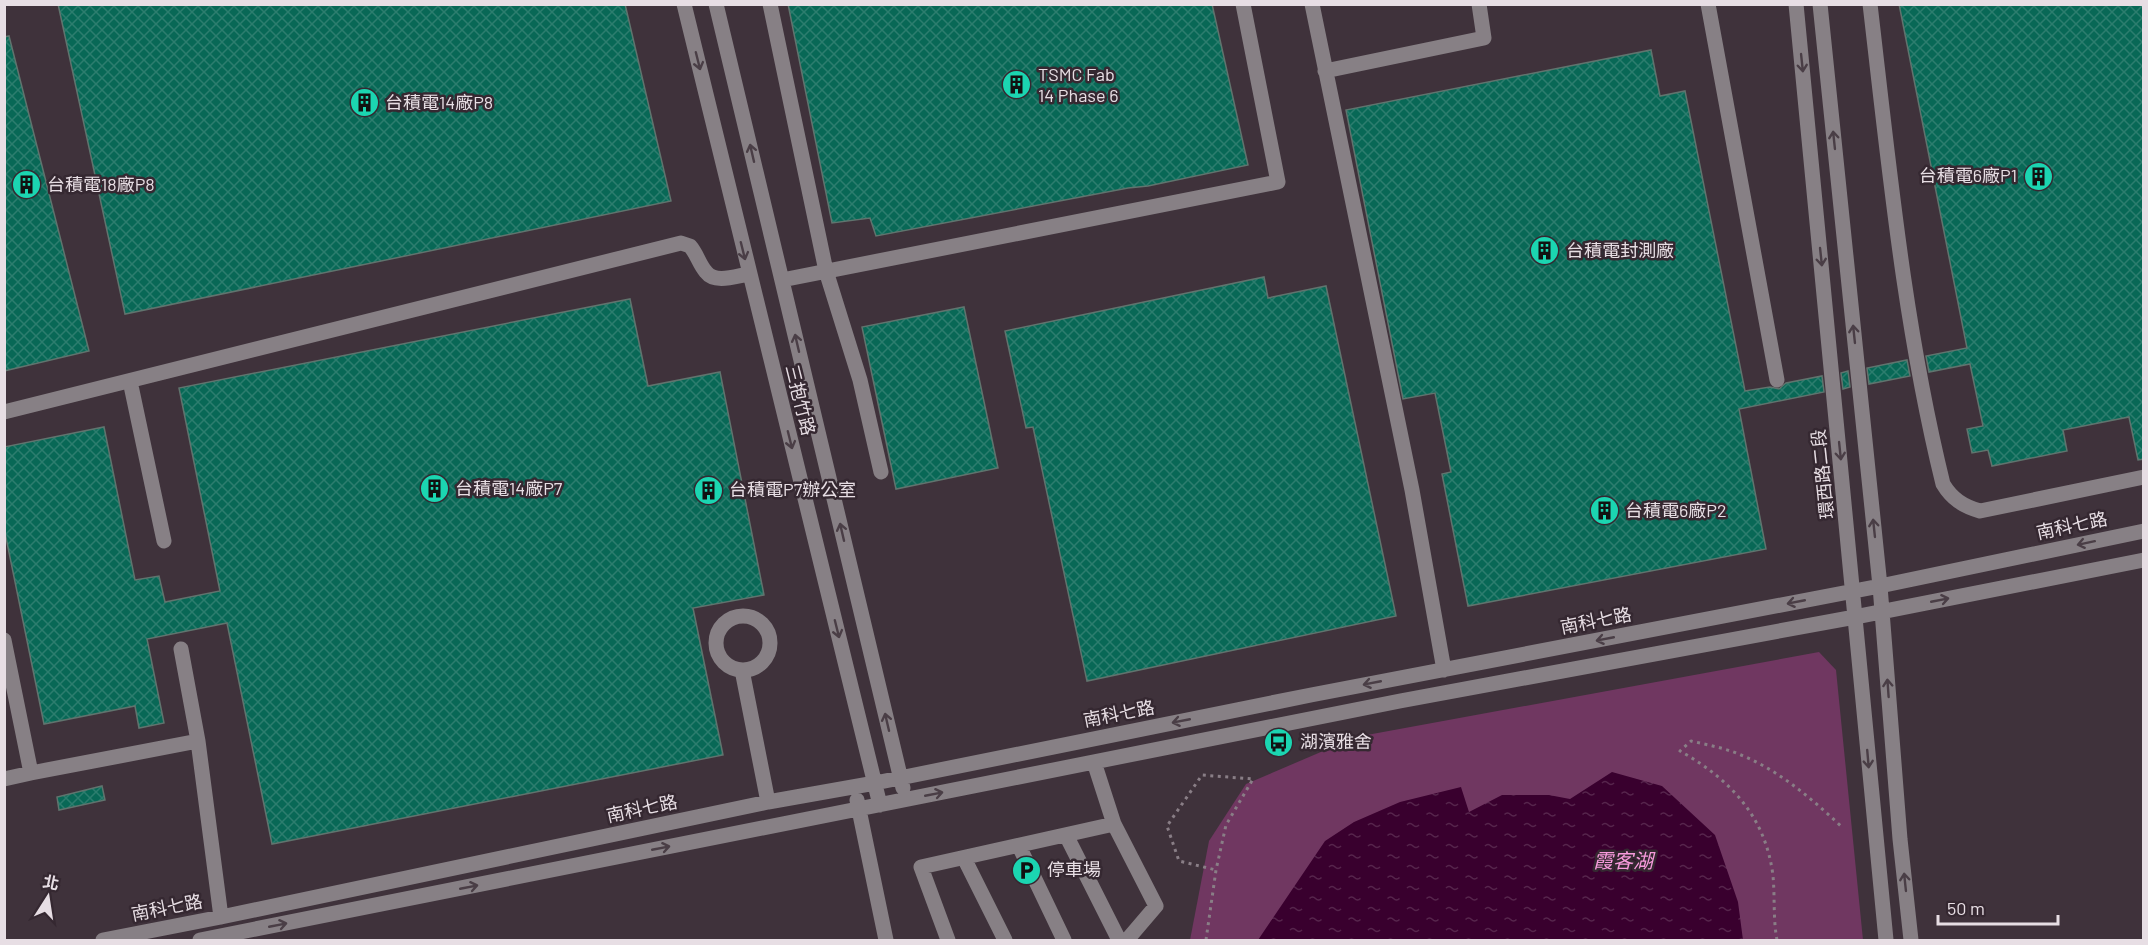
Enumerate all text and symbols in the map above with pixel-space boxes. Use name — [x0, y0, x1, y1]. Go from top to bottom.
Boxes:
one-way arrow — [692, 52, 704, 71]
one-way arrow — [1797, 52, 1808, 72]
place label: TSMC Fab 14 Phase 6 — [1038, 63, 1119, 106]
building icon: TSMC Fab 14 Phase 6 — [1001, 69, 1033, 101]
building icon: 台積電14廠P8 — [348, 87, 380, 119]
place label: 台積電14廠P8 — [385, 91, 493, 113]
one-way arrow — [1828, 130, 1839, 150]
one-way arrow — [745, 144, 757, 163]
building icon: 台積電6廠P1 — [2022, 160, 2054, 192]
place label: 台積電6廠P1 — [1919, 164, 2017, 186]
building icon: 台積電18廠P8 — [10, 169, 42, 201]
place label: 台積電18廠P8 — [47, 173, 155, 195]
building icon: 台積電封測廠 — [1529, 235, 1561, 267]
place label: 台積電封測廠 — [1566, 239, 1674, 261]
one-way arrow — [738, 241, 750, 260]
one-way arrow — [1816, 246, 1827, 266]
one-way arrow — [1848, 324, 1859, 344]
one-way arrow — [790, 333, 802, 352]
street label: 三抱竹路 — [782, 362, 820, 437]
street label: 環西路二段 — [1806, 428, 1838, 520]
one-way arrow — [785, 430, 797, 449]
one-way arrow — [1835, 440, 1846, 460]
building icon: 台積電14廠P7 — [418, 473, 450, 505]
building icon: 台積電P7辦公室 — [692, 474, 724, 506]
place label: 台積電14廠P7 — [455, 477, 563, 499]
place label: 台積電P7辦公室 — [729, 478, 856, 500]
building icon: 台積電6廠P2 — [1588, 495, 1620, 527]
place label: 台積電6廠P2 — [1625, 499, 1727, 521]
street label: 南科七路 — [2034, 507, 2109, 543]
one-way arrow — [1868, 518, 1879, 538]
one-way arrow — [836, 523, 847, 542]
one-way arrow — [2077, 537, 2096, 549]
one-way arrow — [1930, 594, 1949, 605]
one-way arrow — [1787, 597, 1806, 608]
street label: 南科七路 — [1558, 602, 1633, 638]
one-way arrow — [832, 620, 844, 639]
one-way arrow — [1595, 634, 1615, 645]
one-way arrow — [1363, 678, 1382, 689]
one-way arrow — [1883, 679, 1894, 698]
street label: 南科七路 — [1081, 695, 1156, 731]
one-way arrow — [881, 713, 893, 732]
one-way arrow — [1171, 716, 1191, 727]
bus stop icon: 湖濱雅舍 — [1263, 726, 1295, 758]
place label: 湖濱雅舍 — [1300, 730, 1372, 752]
one-way arrow — [1863, 748, 1874, 768]
one-way arrow — [924, 788, 944, 799]
street label: 南科七路 — [604, 790, 679, 826]
one-way arrow — [650, 842, 670, 853]
water label: 霞客湖 — [1593, 848, 1656, 872]
parking icon: 停車場 — [1010, 854, 1042, 886]
place label: 停車場 — [1047, 858, 1101, 880]
north arrow — [18, 867, 78, 927]
text: 北 — [41, 871, 61, 893]
one-way arrow — [1899, 873, 1910, 893]
one-way arrow — [459, 881, 479, 892]
scale bar — [1938, 888, 2058, 926]
street label: 南科七路 — [129, 889, 204, 925]
text: 50 m — [1947, 897, 1985, 919]
one-way arrow — [268, 919, 288, 930]

